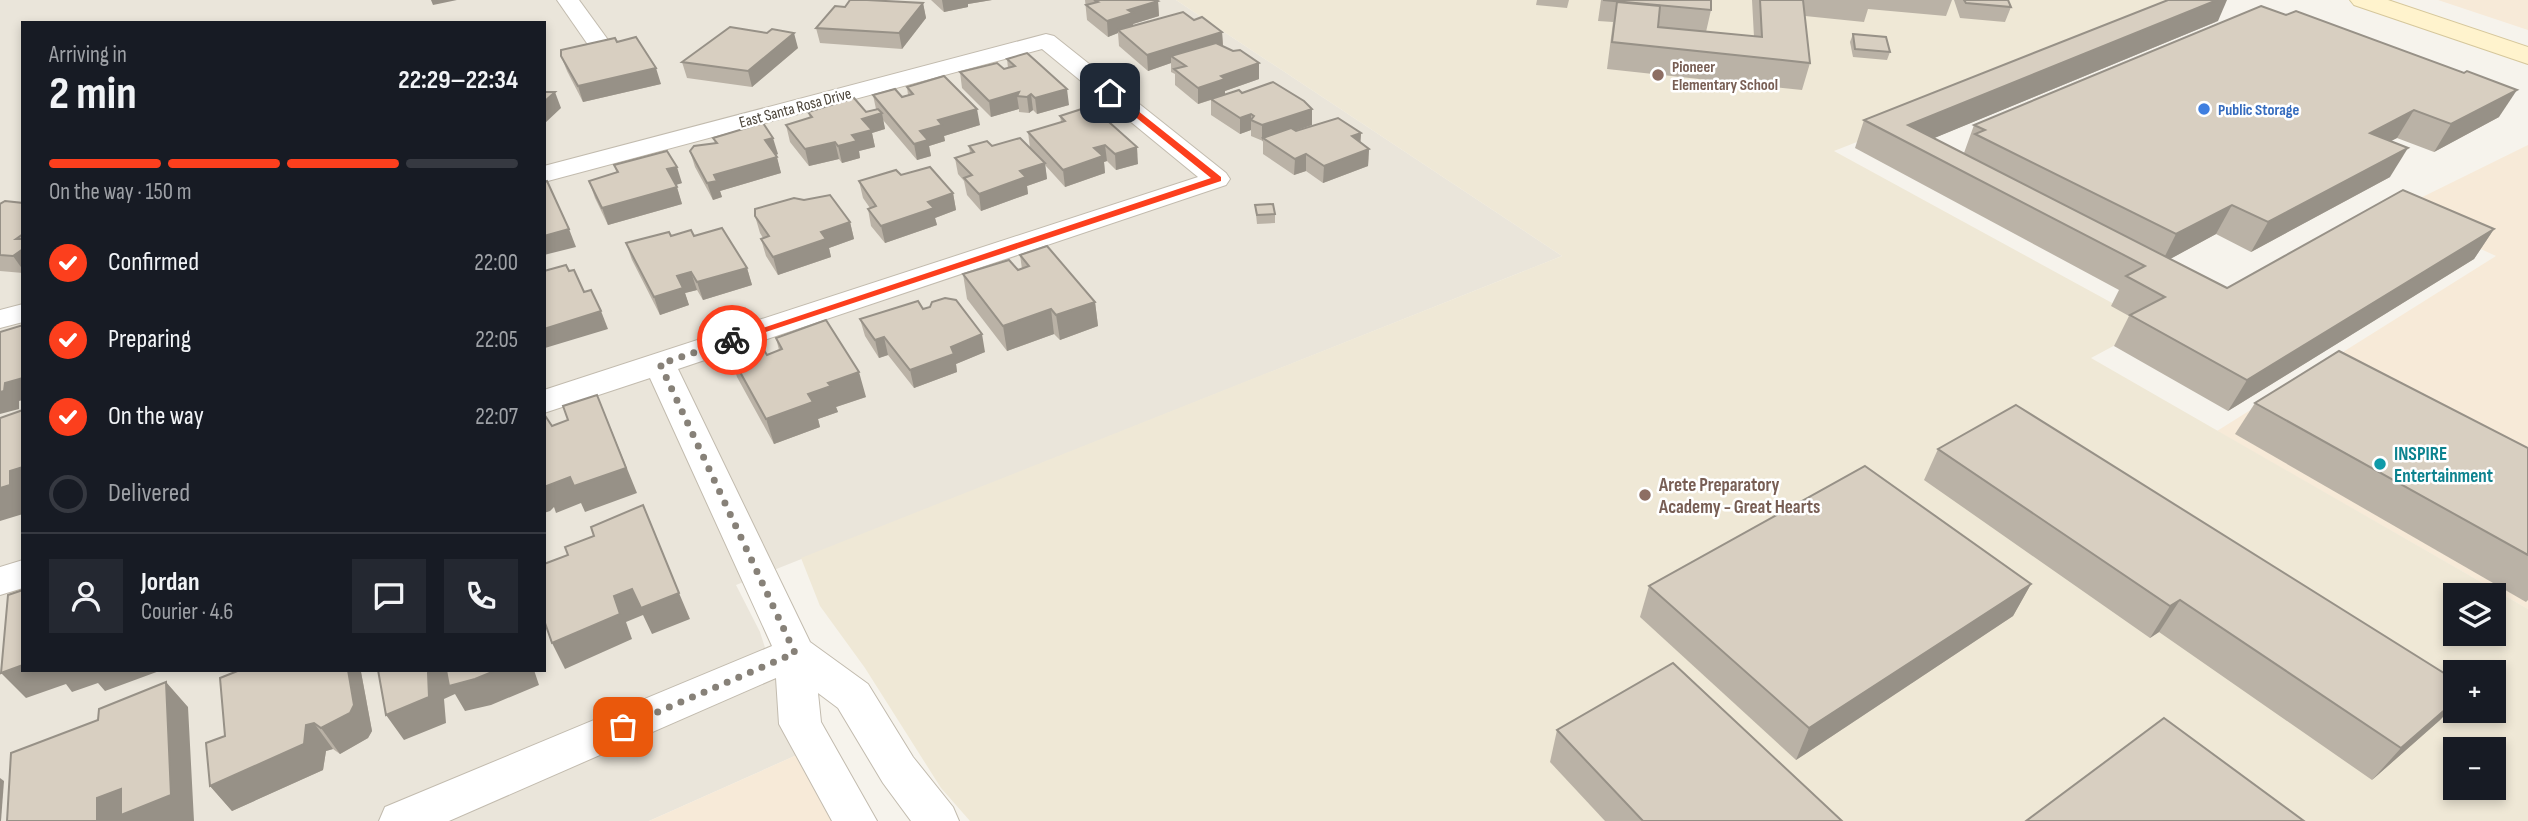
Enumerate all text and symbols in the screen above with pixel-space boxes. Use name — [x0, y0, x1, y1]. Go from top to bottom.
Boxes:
text: Arriving in — [49, 41, 127, 69]
place label: Pioneer Elementary School — [1672, 58, 1778, 95]
pin — [1080, 63, 1140, 123]
text: 22:29–22:34 — [398, 65, 518, 96]
text: 2 min — [49, 67, 137, 122]
marker: Pioneer Elementary School — [1650, 67, 1666, 83]
icon: home — [1091, 74, 1129, 112]
street label: East Santa Rosa Drive — [737, 84, 854, 133]
marker: Public Storage — [2196, 101, 2212, 117]
place label: Public Storage — [2218, 101, 2299, 120]
text: On the way · 150 m — [49, 178, 192, 206]
icon: check — [49, 244, 87, 282]
text: Confirmed — [108, 247, 199, 278]
text: 22:00 — [474, 249, 518, 277]
courier — [697, 305, 767, 375]
icon: check — [49, 321, 87, 359]
icon: bike — [713, 321, 751, 359]
text: Preparing — [108, 324, 191, 355]
text: 22:05 — [475, 326, 518, 354]
icon: check — [49, 398, 87, 436]
text: On the way — [108, 401, 204, 432]
text: 22:07 — [475, 403, 518, 431]
place label: INSPIRE Entertainment — [2394, 443, 2493, 488]
marker: INSPIRE Entertainment — [2372, 456, 2388, 472]
place label: Arete Preparatory Academy - Great Hearts — [1658, 474, 1820, 519]
text: Delivered — [108, 478, 190, 509]
marker: Arete Preparatory Academy - Great Hearts — [1637, 487, 1653, 503]
button: person — [49, 559, 123, 633]
button: chat — [352, 559, 426, 633]
button: phone — [444, 559, 518, 633]
text: Jordan — [141, 567, 199, 598]
map controls — [2443, 583, 2506, 800]
button: layers — [2443, 583, 2506, 646]
text: Courier · 4.6 — [141, 598, 233, 626]
button: + — [2443, 660, 2506, 723]
pin — [593, 697, 653, 757]
icon: bag — [604, 708, 642, 746]
button: − — [2443, 737, 2506, 800]

